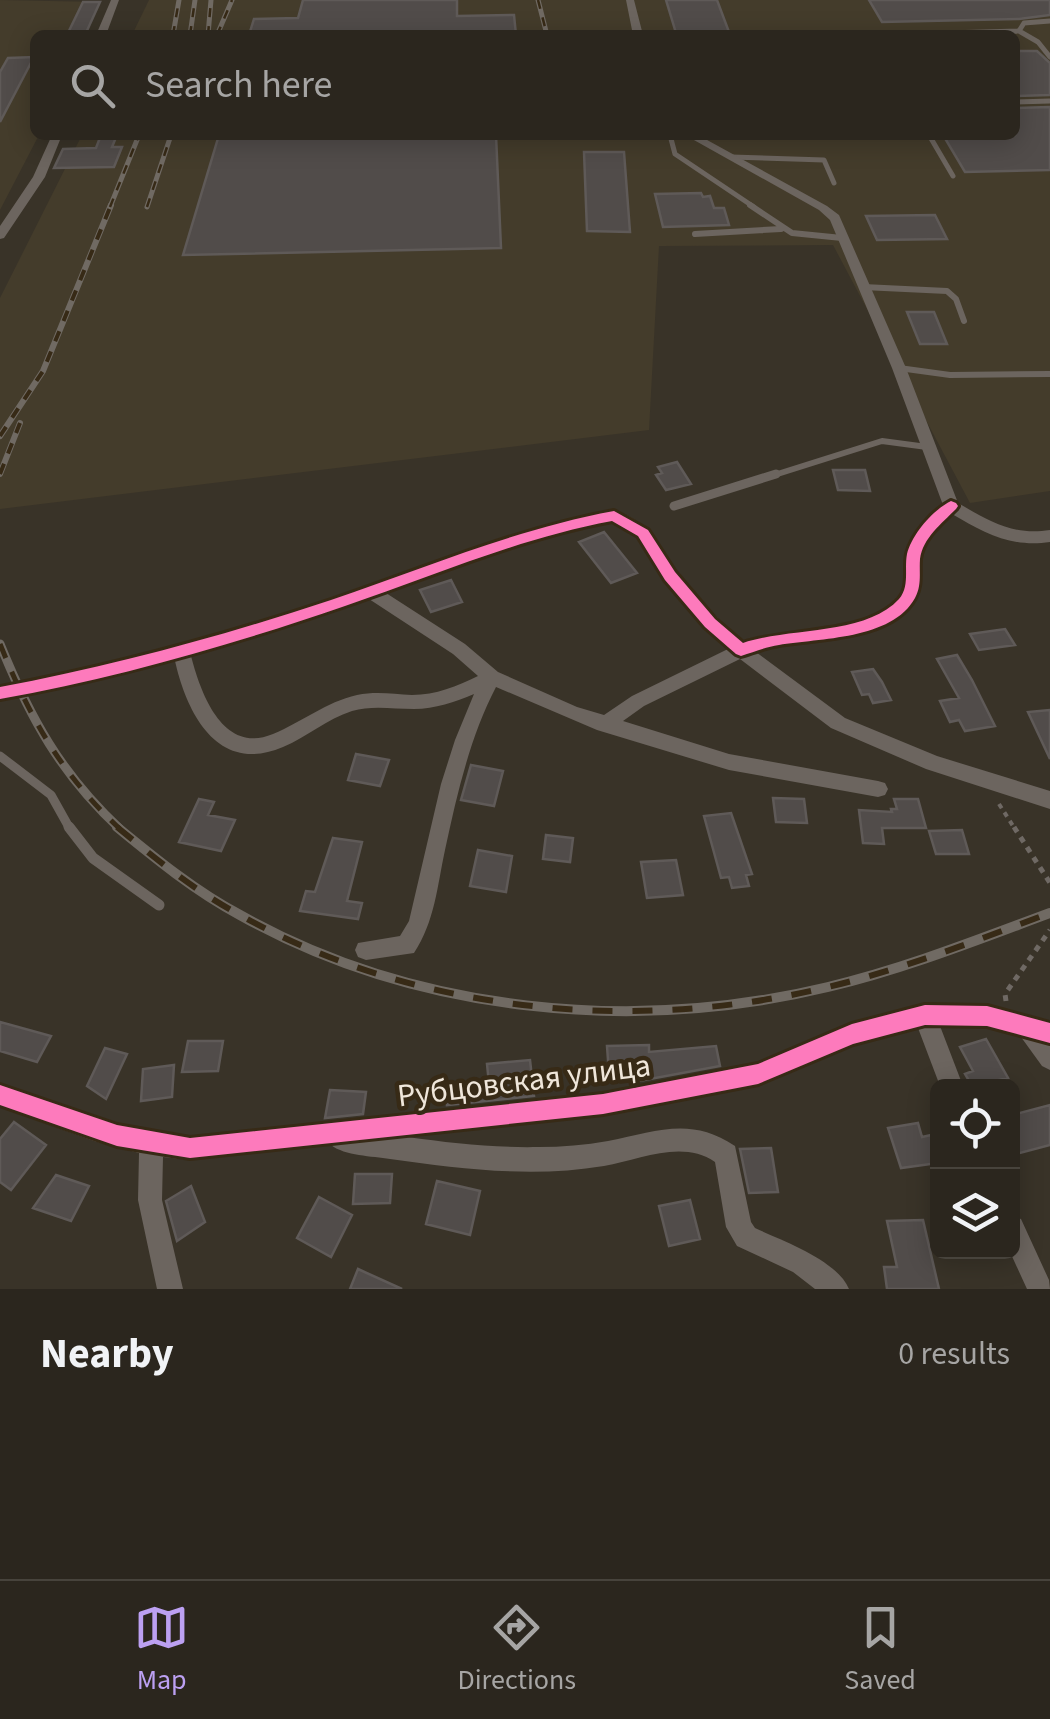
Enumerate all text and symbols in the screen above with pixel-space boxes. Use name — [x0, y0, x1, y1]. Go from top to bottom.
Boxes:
search box — [30, 30, 1020, 140]
icon: search — [65, 58, 120, 113]
text: Search here — [145, 58, 332, 112]
street label: Рубцовская улица — [395, 1043, 653, 1119]
map controls — [930, 1079, 1020, 1259]
button: locate — [930, 1079, 1020, 1169]
button: layers — [930, 1169, 1020, 1259]
text: Nearby — [40, 1324, 174, 1384]
text: 0 results — [898, 1331, 1010, 1377]
tab: Map — [134, 1600, 189, 1700]
tab: Directions — [458, 1600, 576, 1700]
tab: Saved — [844, 1600, 916, 1700]

